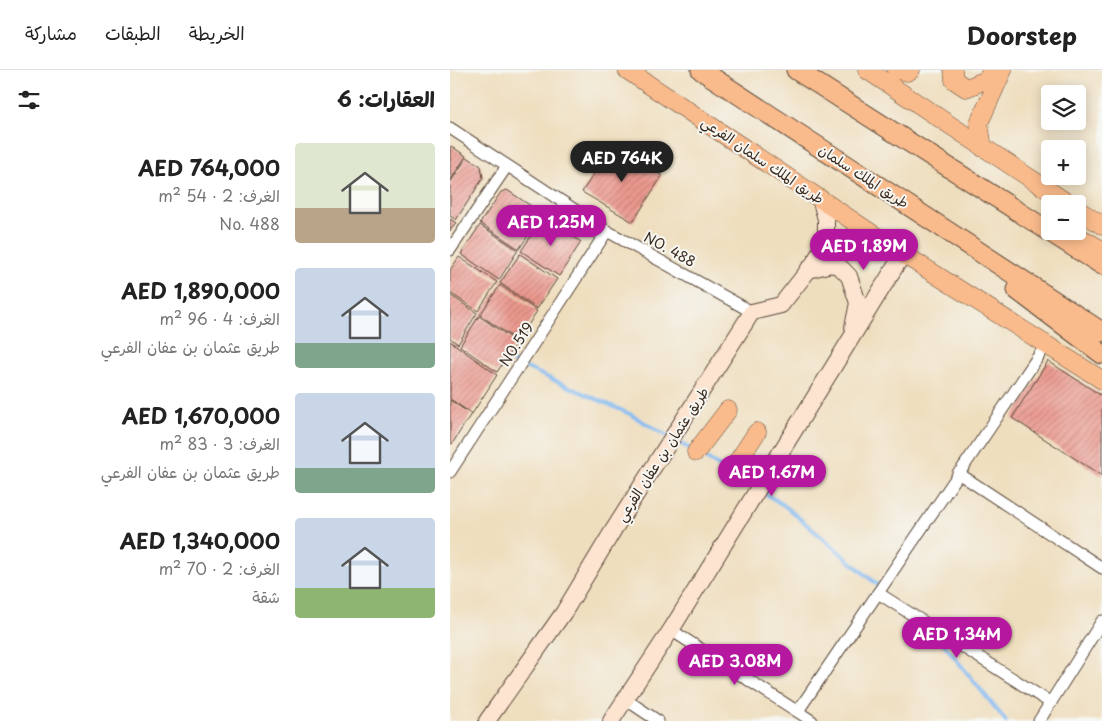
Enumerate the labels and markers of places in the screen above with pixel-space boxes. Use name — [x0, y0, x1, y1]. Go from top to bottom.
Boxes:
pin: AED 764K — [570, 140, 674, 183]
pin: AED 1.25M — [494, 204, 608, 247]
pin: AED 1.89M — [807, 228, 921, 271]
pin: AED 1.67M — [715, 454, 829, 497]
pin: AED 1.34M — [900, 616, 1014, 659]
pin: AED 3.08M — [678, 644, 792, 686]

